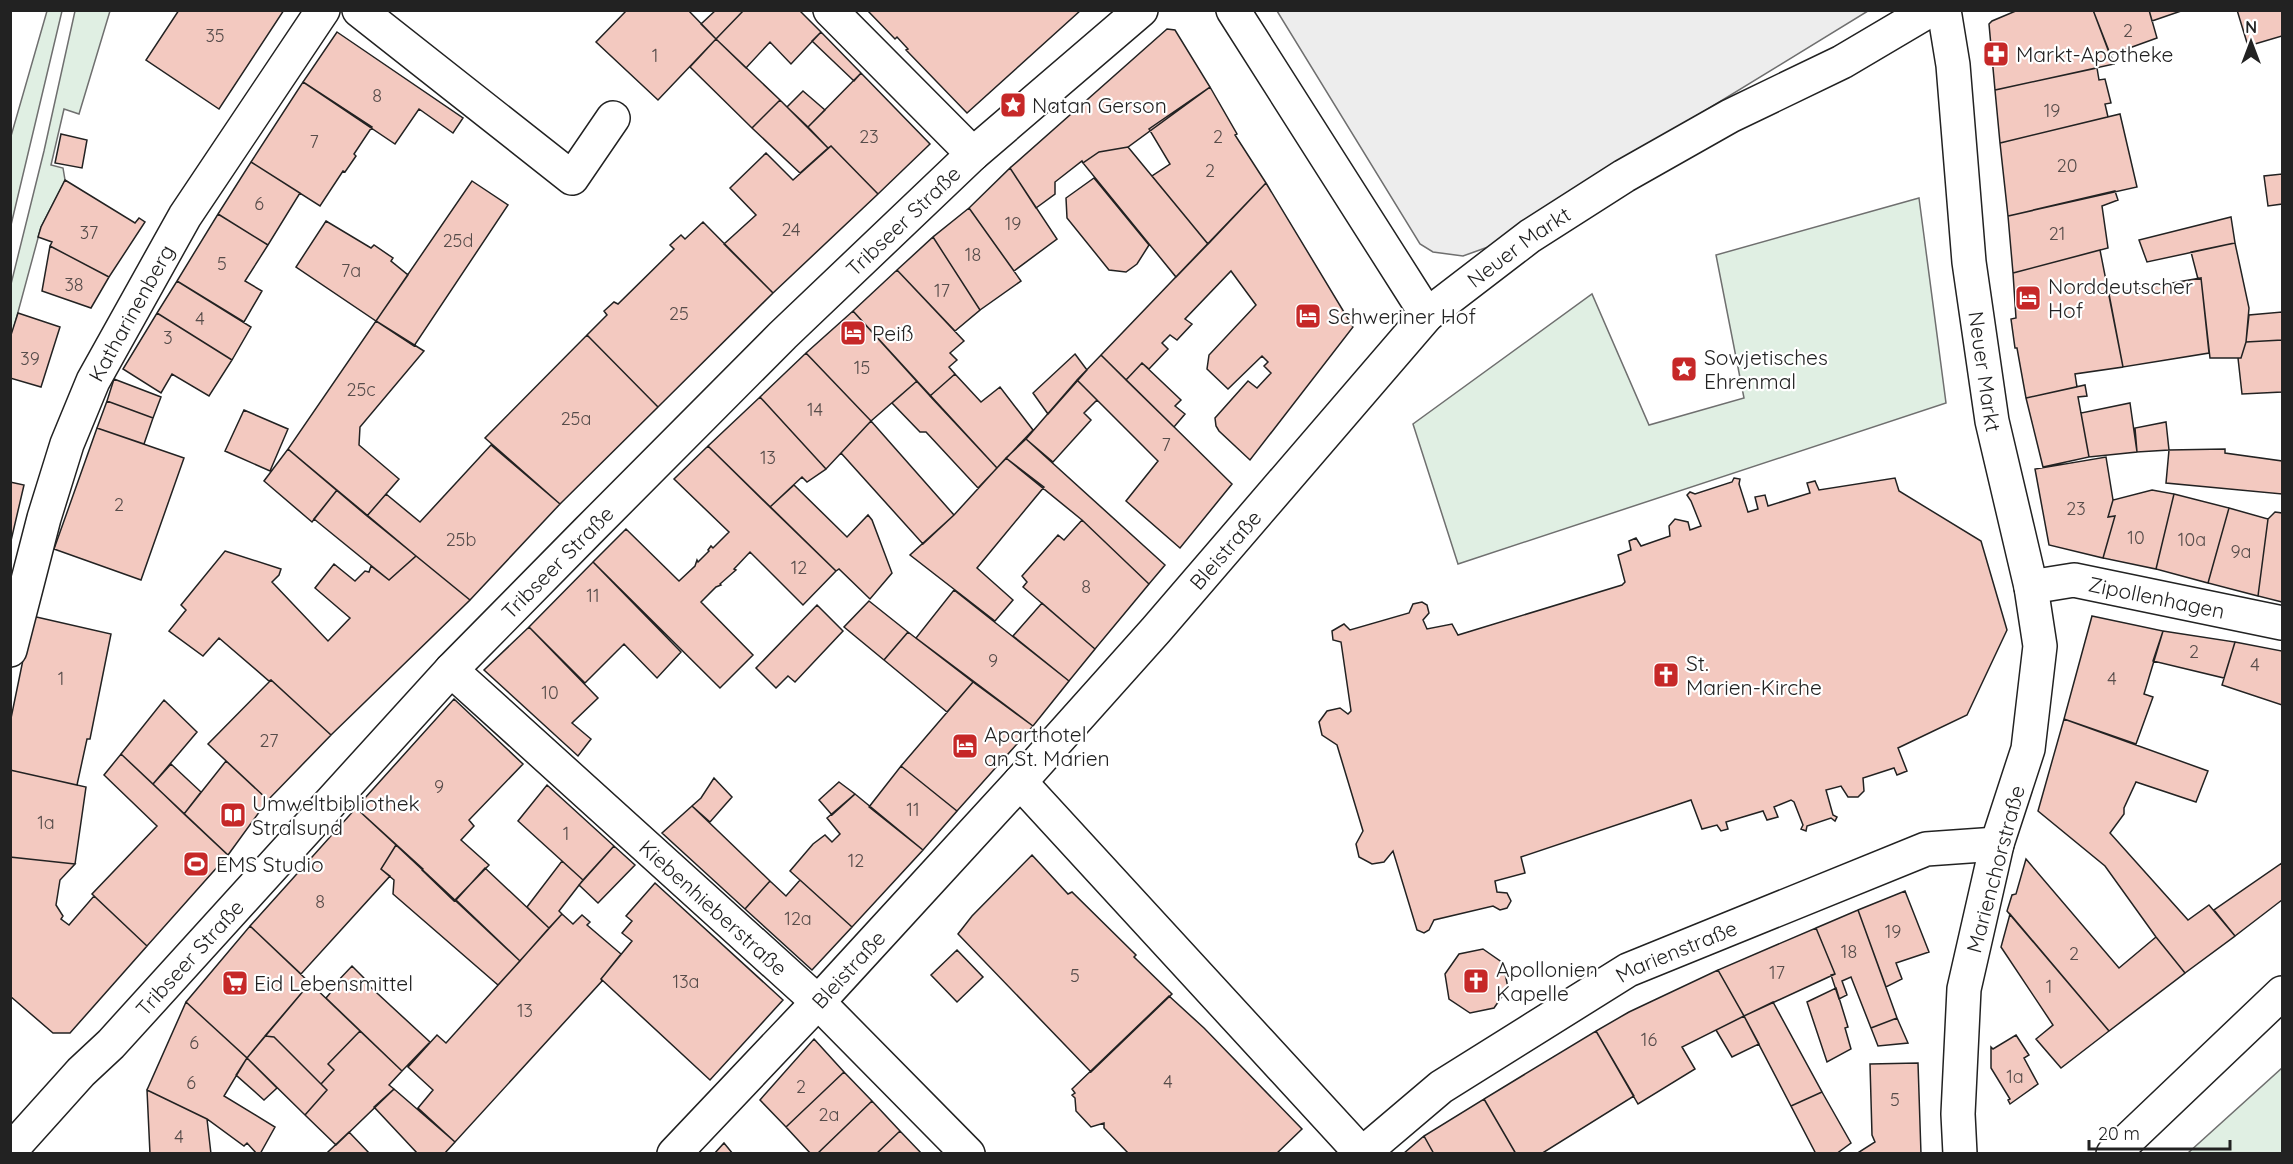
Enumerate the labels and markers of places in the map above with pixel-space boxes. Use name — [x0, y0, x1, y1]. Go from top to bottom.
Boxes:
pharmacy icon: Markt-Apotheke — [1981, 39, 2011, 69]
place label: Markt-Apotheke — [2016, 41, 2173, 67]
place icon: Natan Gerson — [998, 90, 1028, 120]
place label: Natan Gerson — [1032, 92, 1167, 118]
place label: Norddeutscher Hof — [2048, 273, 2193, 323]
hotel icon: Norddeutscher Hof — [2013, 283, 2043, 313]
hotel icon: Schweriner Hof — [1293, 301, 1323, 331]
place label: Schweriner Hof — [1328, 303, 1476, 329]
hotel icon: Peiß — [838, 318, 868, 348]
place label: Peiß — [872, 320, 913, 346]
place label: Sowjetisches Ehrenmal — [1704, 344, 1828, 394]
place icon: Sowjetisches Ehrenmal — [1669, 354, 1699, 384]
place label: St. Marien-Kirche — [1686, 650, 1822, 700]
church icon: St. Marien-Kirche — [1651, 660, 1681, 690]
place label: Aparthotel an St. Marien — [984, 721, 1110, 771]
hotel icon: Aparthotel an St. Marien — [950, 731, 980, 761]
place label: Umweltbibliothek Stralsund — [252, 790, 420, 840]
library icon: Umweltbibliothek Stralsund — [218, 800, 248, 830]
sports icon: EMS Studio — [181, 849, 211, 879]
place label: EMS Studio — [216, 851, 324, 877]
place label: Apollonien Kapelle — [1496, 956, 1598, 1006]
church icon: Apollonien Kapelle — [1461, 966, 1491, 996]
supermarket icon: Eid Lebensmittel — [220, 968, 250, 998]
place label: Eid Lebensmittel — [254, 970, 413, 996]

